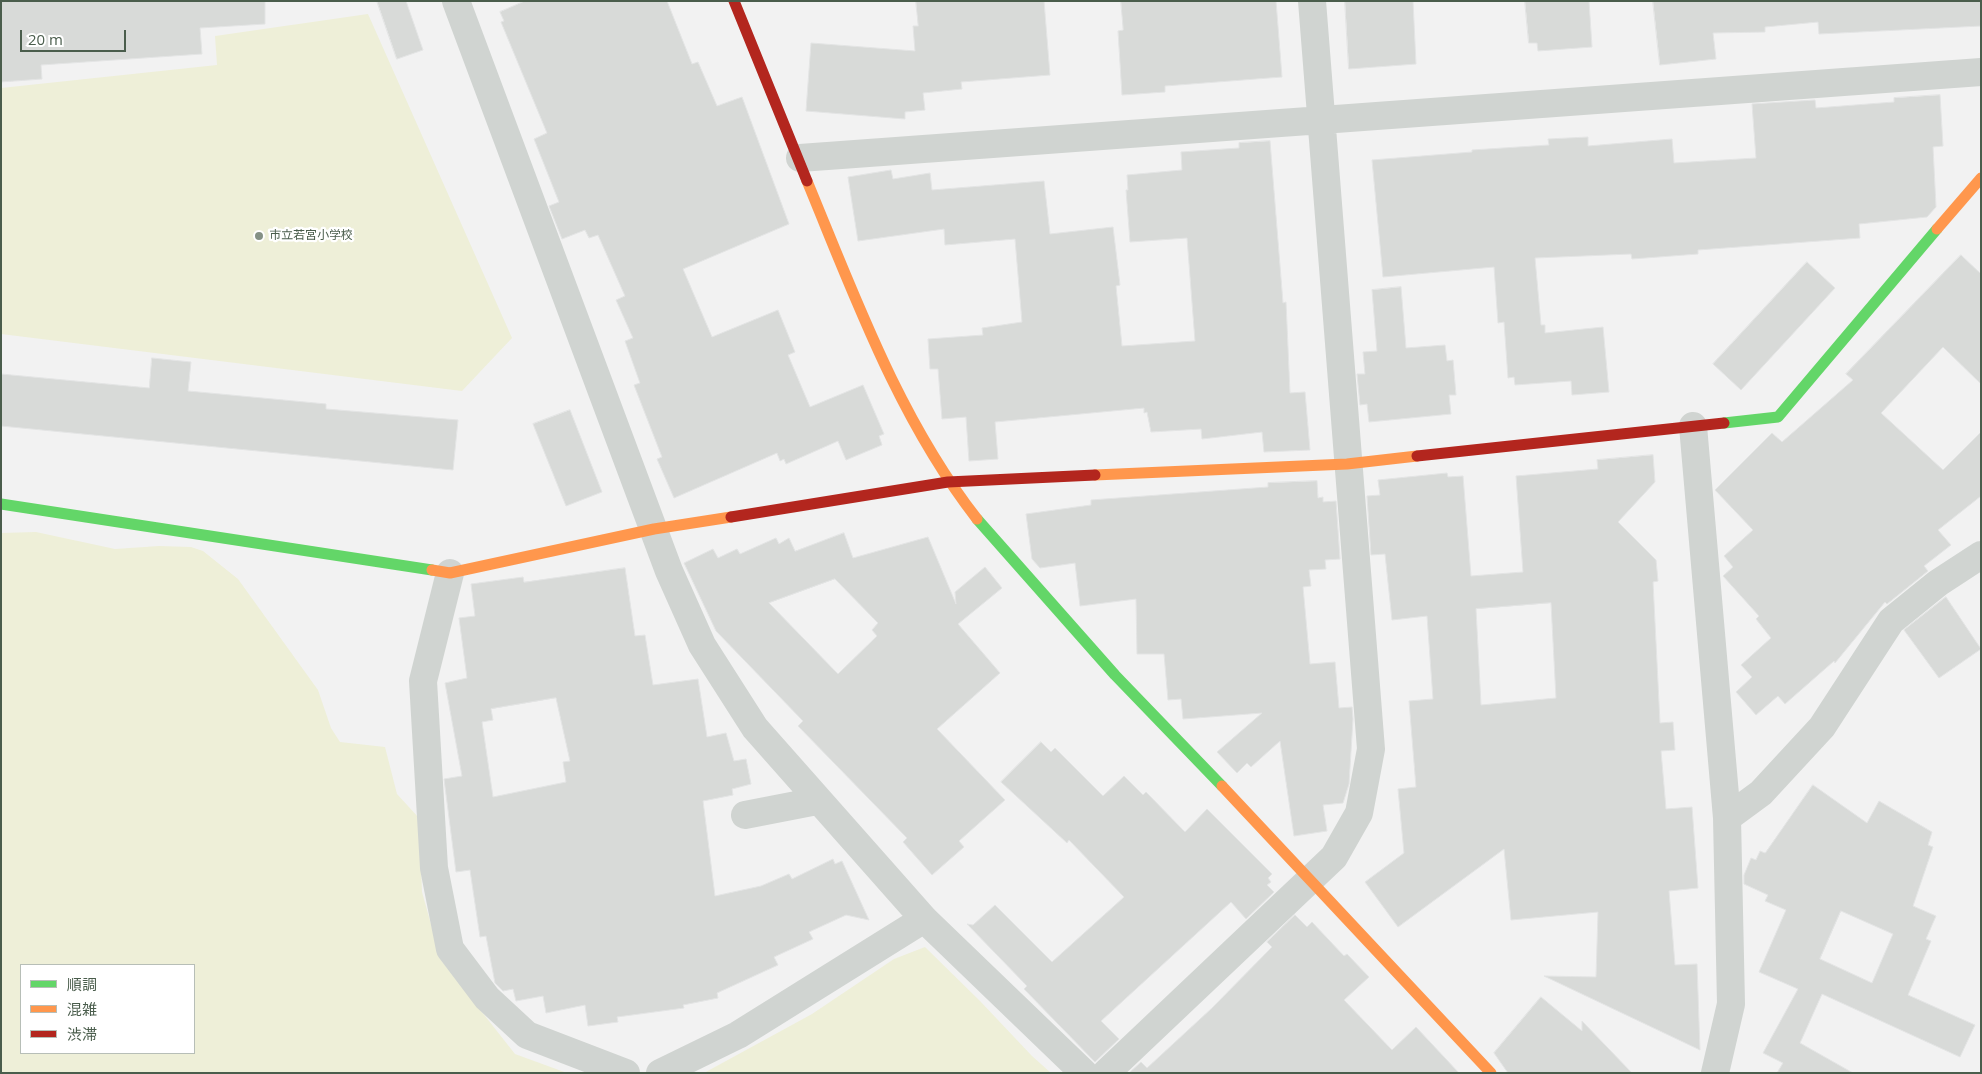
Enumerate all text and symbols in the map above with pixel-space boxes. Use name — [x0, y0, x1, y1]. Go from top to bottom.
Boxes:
scale bar — [22, 20, 129, 52]
text: 20 m — [28, 29, 63, 49]
place label: 市立若宮小学校 — [269, 229, 353, 243]
marker: 市立若宮小学校 — [253, 230, 265, 242]
legend — [20, 964, 195, 1054]
text: 順調 — [67, 974, 97, 994]
text: 混雑 — [67, 999, 97, 1019]
text: 渋滞 — [67, 1024, 97, 1044]

